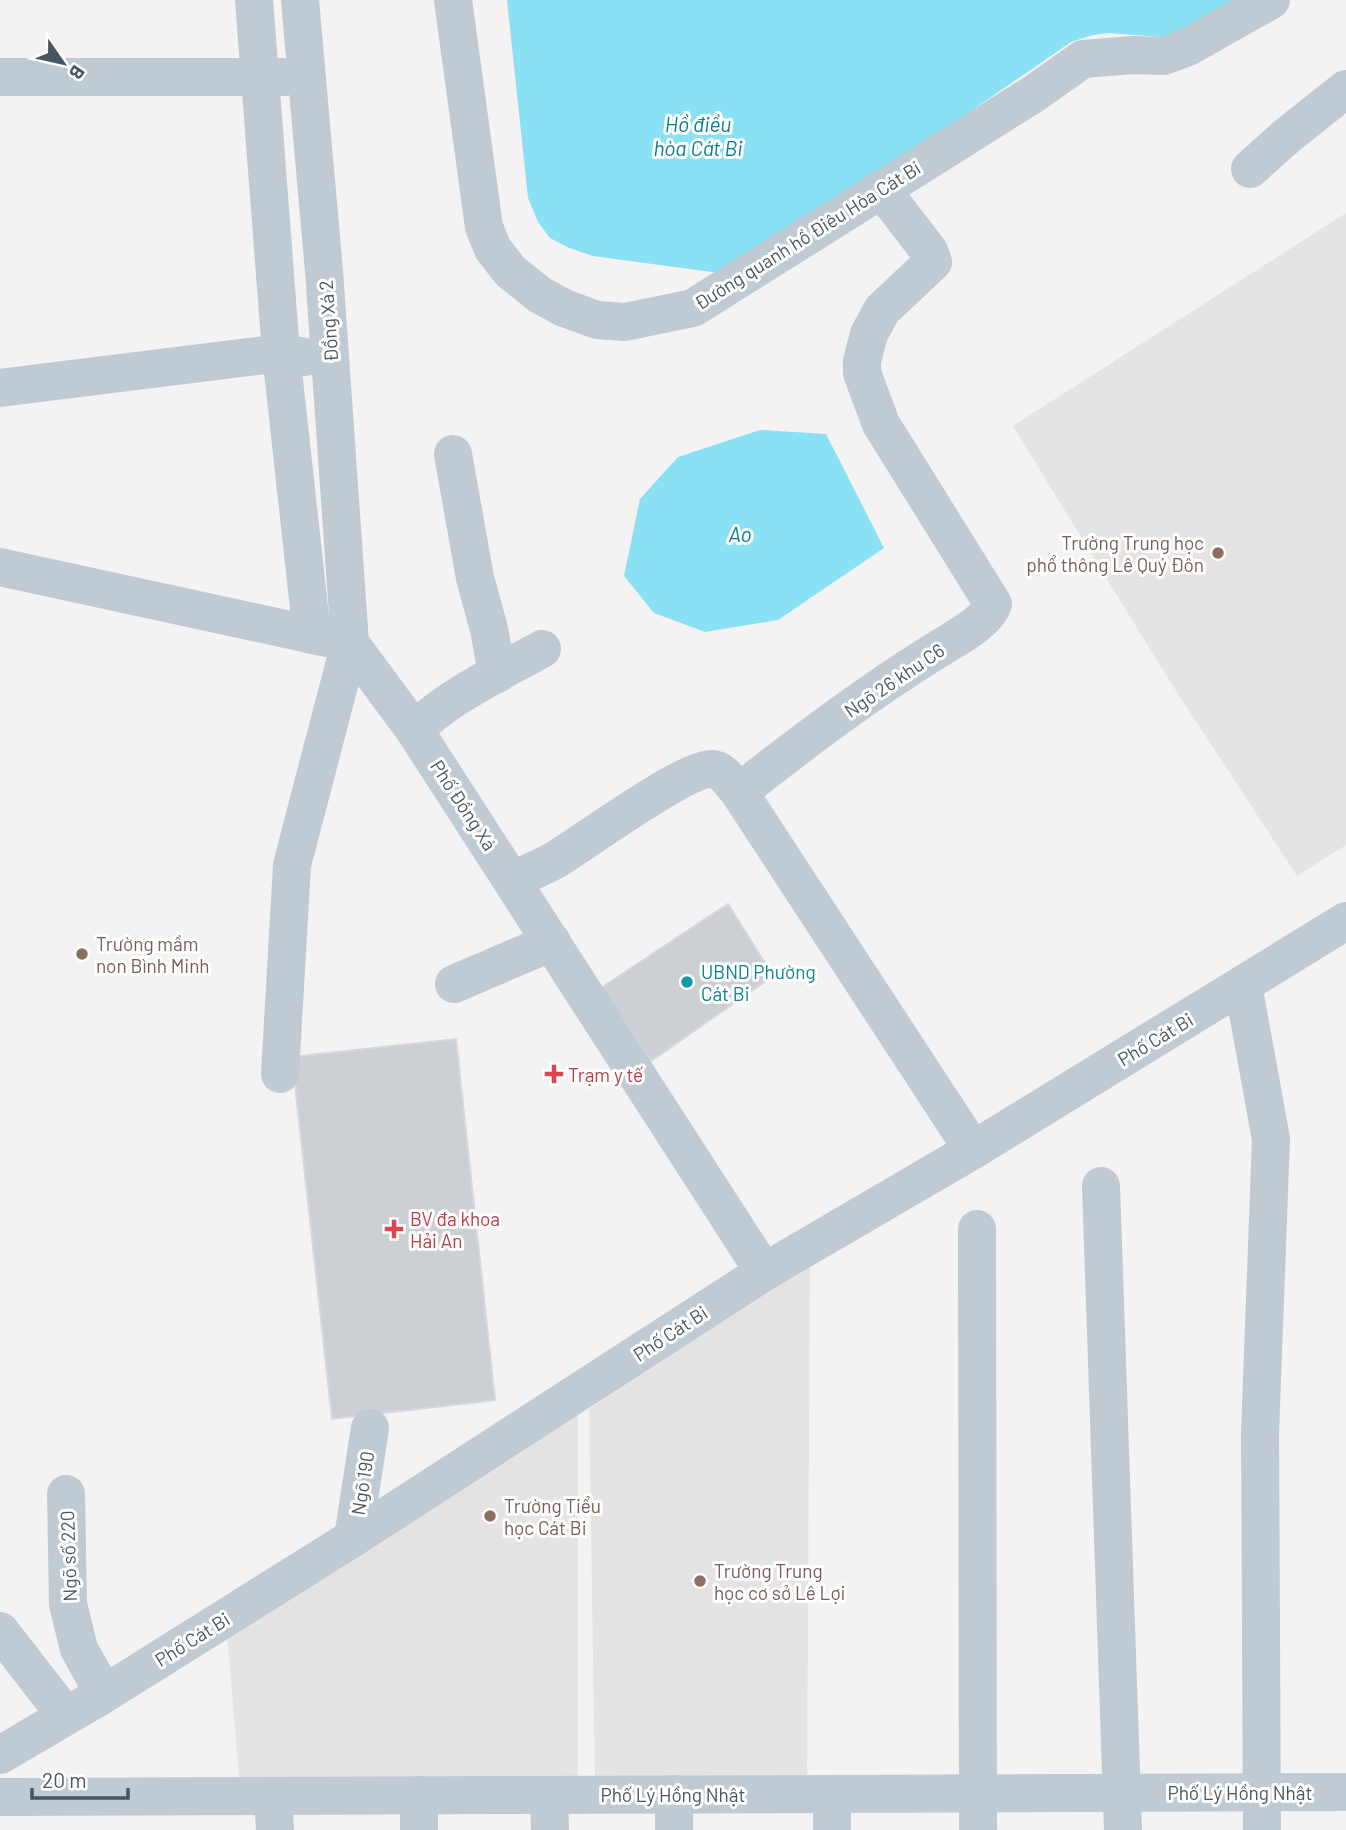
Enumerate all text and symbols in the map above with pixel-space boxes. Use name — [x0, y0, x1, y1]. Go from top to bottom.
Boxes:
north arrow — [28, 28, 98, 98]
text: B — [65, 61, 90, 84]
water label: Hồ điều hòa Cát Bi — [653, 111, 743, 160]
street label: Đường quanh hồ Điêu Hòa Cát Bí — [690, 156, 924, 314]
street label: Đồng Xá 2 — [314, 279, 342, 363]
water label: Ao — [728, 521, 752, 546]
place label: Trường Trung học phổ thông Lê Quý Đôn — [1026, 531, 1204, 576]
marker: Trường Trung học phổ thông Lê Quý Đôn — [1210, 545, 1226, 561]
street label: Ngõ 26 khu C6 — [840, 638, 948, 722]
street label: Phố Đồng Xá — [426, 755, 502, 855]
place label: Trường mầm non Bình Minh — [96, 932, 210, 977]
marker: Trường mầm non Bình Minh — [74, 946, 90, 962]
place label: UBND Phường Cát Bi — [701, 960, 816, 1005]
marker: UBND Phường Cát Bi — [679, 974, 695, 990]
street label: Phố Cát Bi — [1113, 1008, 1197, 1070]
place label: Trạm y tế — [568, 1063, 643, 1086]
marker: Trạm y tế — [546, 1066, 562, 1082]
place label: BV đa khoa Hải An — [410, 1207, 500, 1252]
marker: BV đa khoa Hải An — [384, 1219, 404, 1239]
street label: Phố Cát Bi — [629, 1301, 711, 1365]
street label: Ngõ 190 — [346, 1449, 378, 1517]
place label: Trường Tiểu học Cát Bi — [504, 1494, 601, 1539]
marker: Trường Tiểu học Cát Bi — [482, 1508, 498, 1524]
street label: Ngõ số 220 — [55, 1510, 81, 1602]
place label: Trường Trung học cơ sở Lê Lợi — [714, 1559, 845, 1604]
marker: Trường Trung học cơ sở Lê Lợi — [692, 1573, 708, 1589]
street label: Phố Cát Bi — [150, 1607, 234, 1671]
scale bar — [32, 1756, 128, 1800]
text: 20 m — [42, 1767, 87, 1792]
street label: Phố Lý Hồng Nhật — [1168, 1781, 1312, 1804]
street label: Phố Lý Hồng Nhật — [601, 1783, 745, 1806]

